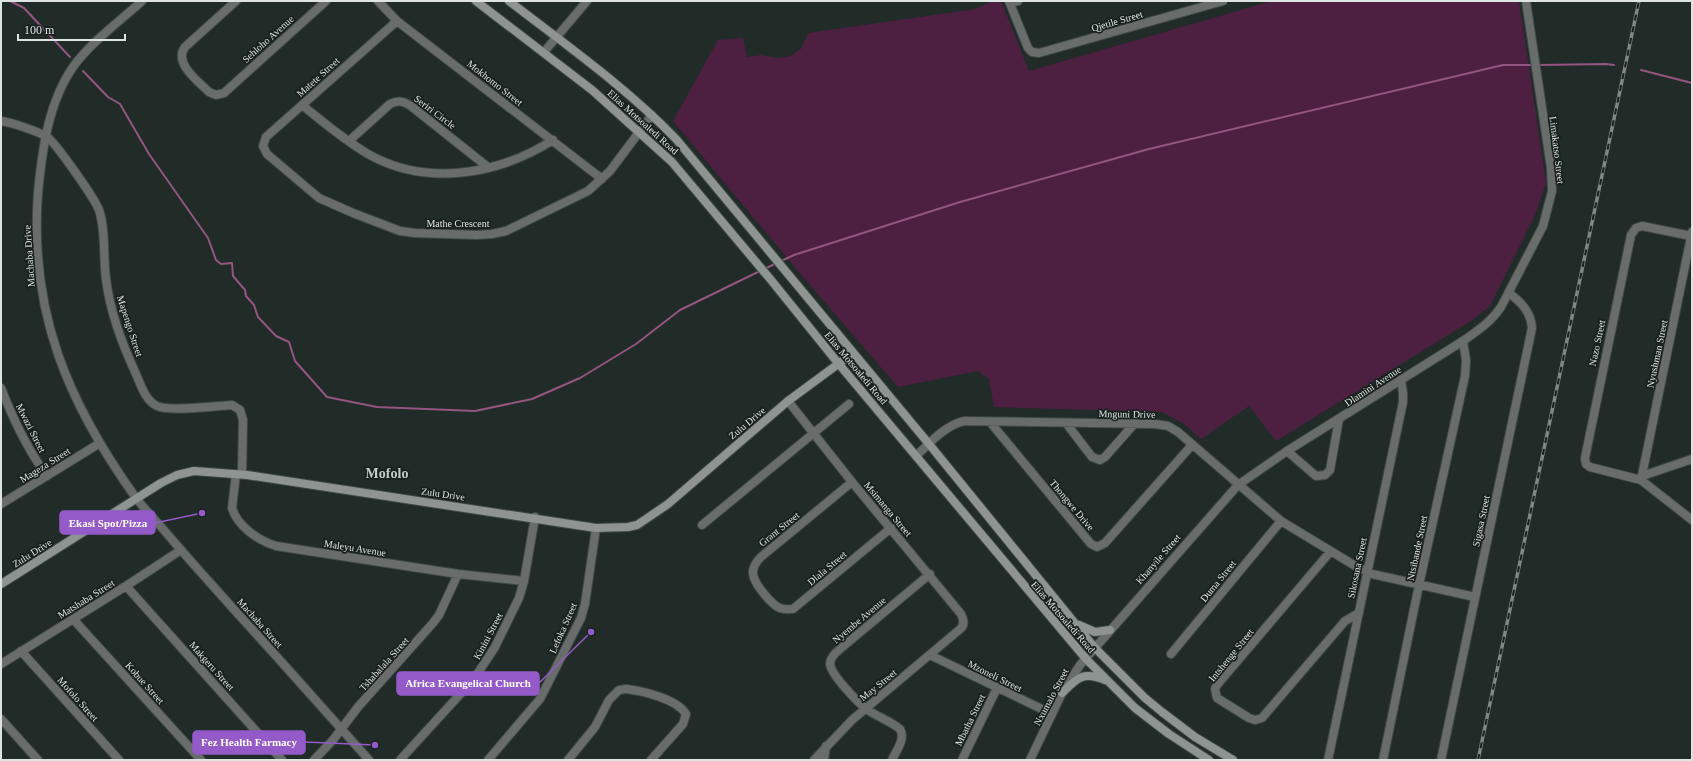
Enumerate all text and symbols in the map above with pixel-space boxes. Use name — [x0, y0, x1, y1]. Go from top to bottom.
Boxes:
street label: Qjetile Street — [1090, 8, 1144, 34]
street label: Sehloho Avenue — [240, 13, 296, 65]
scale bar — [18, 16, 125, 42]
text: 100 m — [24, 23, 55, 37]
street label: Matete Street — [294, 55, 342, 99]
street label: Mokhomo Street — [465, 58, 525, 108]
street label: Elias Motsoaledi Road — [605, 87, 681, 157]
street label: Seriri Circle — [412, 93, 458, 132]
street label: Limakatso Street — [1547, 116, 1567, 185]
street label: Mathe Crescent — [426, 218, 490, 229]
street label: Machaba Drive — [21, 224, 37, 287]
street label: Mapengo Street — [115, 294, 145, 358]
street label: Nazo Street — [1587, 319, 1607, 367]
street label: Nyushman Street — [1644, 319, 1670, 389]
street label: Elias Motsoaledi Road — [823, 330, 889, 406]
street label: Dlamini Avenue — [1343, 363, 1404, 408]
street label: Mwazi Street — [14, 402, 48, 455]
street label: Zulu Drive — [727, 404, 768, 441]
street label: Mnguni Drive — [1098, 408, 1156, 420]
street label: Mageza Street — [18, 445, 72, 485]
district label: Mofolo — [366, 466, 408, 481]
street label: Thongwe Drive — [1048, 477, 1097, 533]
street label: Msimanga Street — [862, 479, 914, 539]
street label: Zulu Drive — [420, 485, 466, 503]
street label: Sigasa Street — [1470, 494, 1492, 548]
street label: Grant Street — [757, 509, 802, 549]
callout: Ekasi Spot/Pizza — [60, 511, 155, 534]
street label: Ntsibande Street — [1405, 514, 1429, 582]
text: Ekasi Spot/Pizza — [69, 517, 148, 529]
street label: Khanyile Street — [1133, 532, 1183, 586]
street label: Zulu Drive — [10, 536, 54, 569]
street label: Sikosana Street — [1345, 536, 1369, 599]
street label: Maleyu Avenue — [323, 538, 387, 558]
street label: Dlala Street — [805, 548, 849, 587]
street label: Duma Street — [1198, 558, 1238, 604]
street label: Matshaba Street — [56, 577, 117, 621]
street label: Elias Motsoaledi Road — [1029, 579, 1097, 655]
street label: Nyembe Avenue — [830, 594, 888, 645]
street label: Machaba Street — [235, 596, 285, 650]
street label: Lefoka Street — [547, 601, 579, 655]
street label: Kinini Street — [471, 611, 505, 661]
street label: Intshenge Street — [1206, 626, 1256, 684]
street label: Tshabalala Street — [357, 635, 411, 693]
street label: Makgeru Street — [187, 639, 237, 693]
street label: Mzoneli Street — [966, 658, 1024, 694]
street label: Kobue Street — [123, 660, 167, 706]
street label: Nxumalo Street — [1031, 666, 1071, 727]
street label: May Street — [857, 667, 899, 703]
callout: Africa Evangelical Church — [397, 672, 539, 695]
street label: Mofolo Street — [55, 675, 101, 724]
text: Africa Evangelical Church — [405, 677, 531, 689]
street label: Mbatha Street — [953, 692, 987, 748]
callout: Fez Health Farmacy — [193, 731, 305, 754]
text: Fez Health Farmacy — [201, 736, 297, 748]

